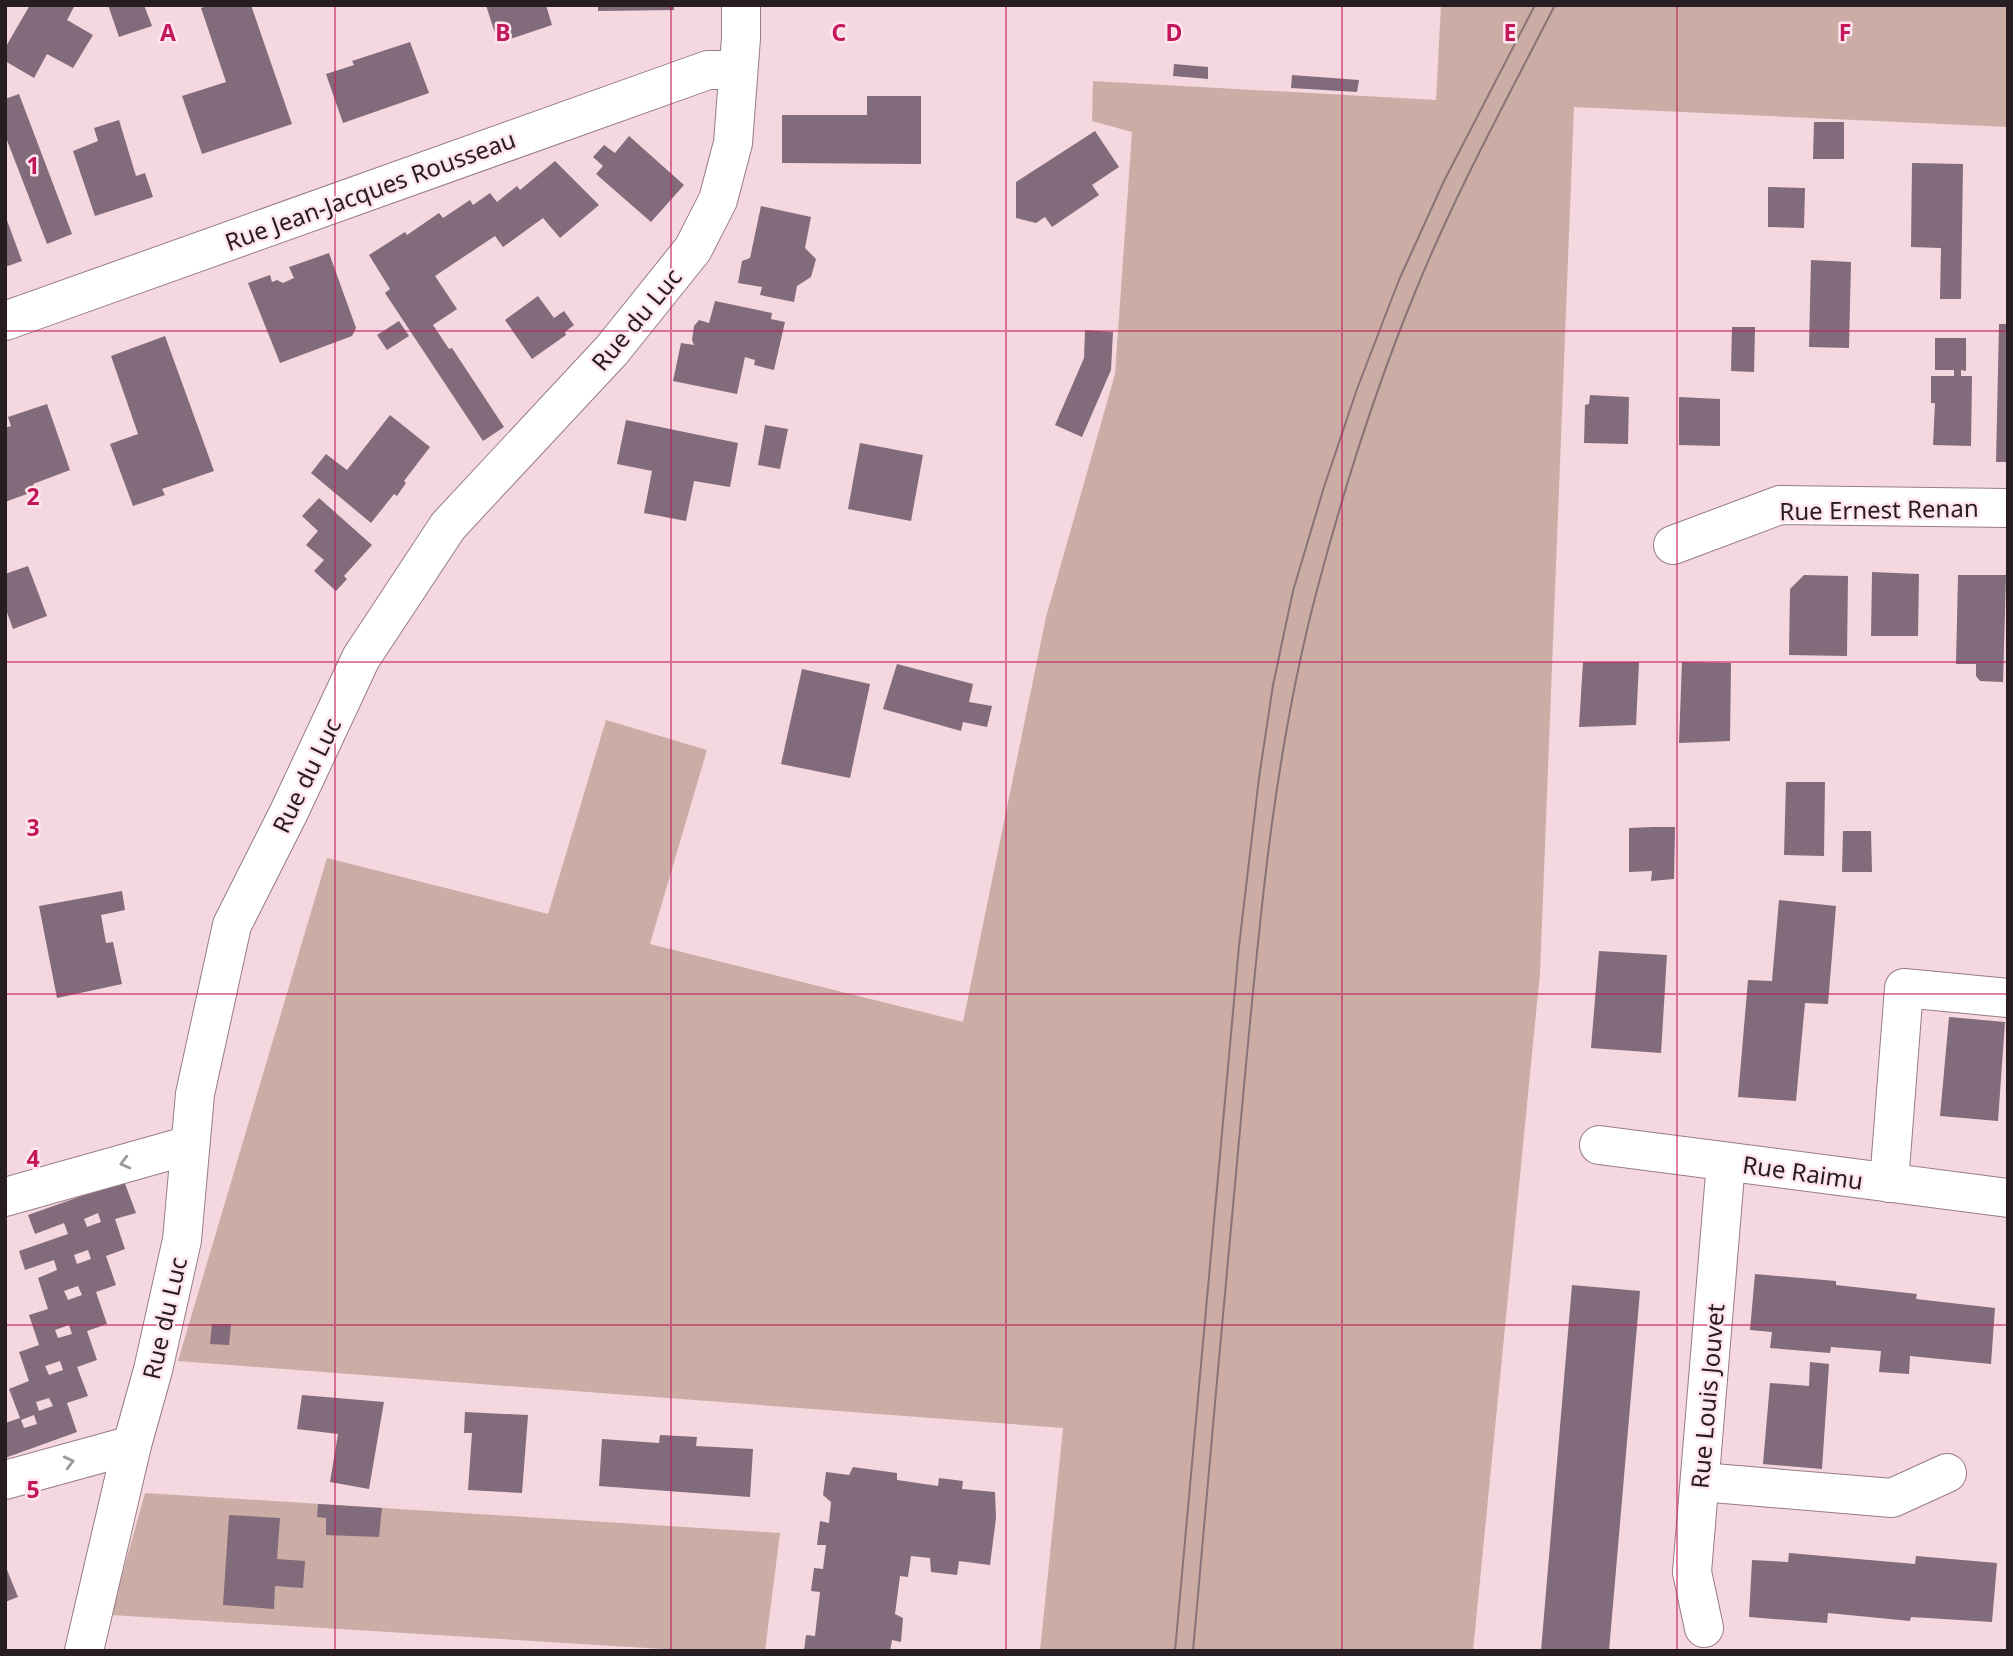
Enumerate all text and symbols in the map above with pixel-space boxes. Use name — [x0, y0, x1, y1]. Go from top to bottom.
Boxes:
text: A — [160, 16, 176, 48]
text: B — [495, 16, 511, 48]
text: C — [832, 16, 847, 48]
text: D — [1166, 16, 1182, 48]
text: E — [1504, 16, 1516, 48]
text: F — [1839, 16, 1851, 48]
street label: Rue Jean-Jacques Rousseau — [220, 122, 520, 258]
text: 1 — [26, 149, 40, 181]
street label: Rue du Luc — [583, 261, 689, 377]
text: 2 — [26, 480, 40, 512]
street label: Rue Ernest Renan — [1779, 491, 1979, 527]
street label: Rue du Luc — [264, 712, 348, 838]
text: 3 — [26, 811, 40, 843]
text: 4 — [26, 1142, 40, 1174]
street label: Rue Raimu — [1741, 1147, 1865, 1197]
one-way arrow — [119, 1154, 131, 1169]
street label: Rue du Luc — [134, 1254, 194, 1382]
street label: Rue Louis Jouvet — [1682, 1302, 1732, 1490]
one-way arrow — [62, 1456, 74, 1470]
text: 5 — [26, 1473, 40, 1505]

